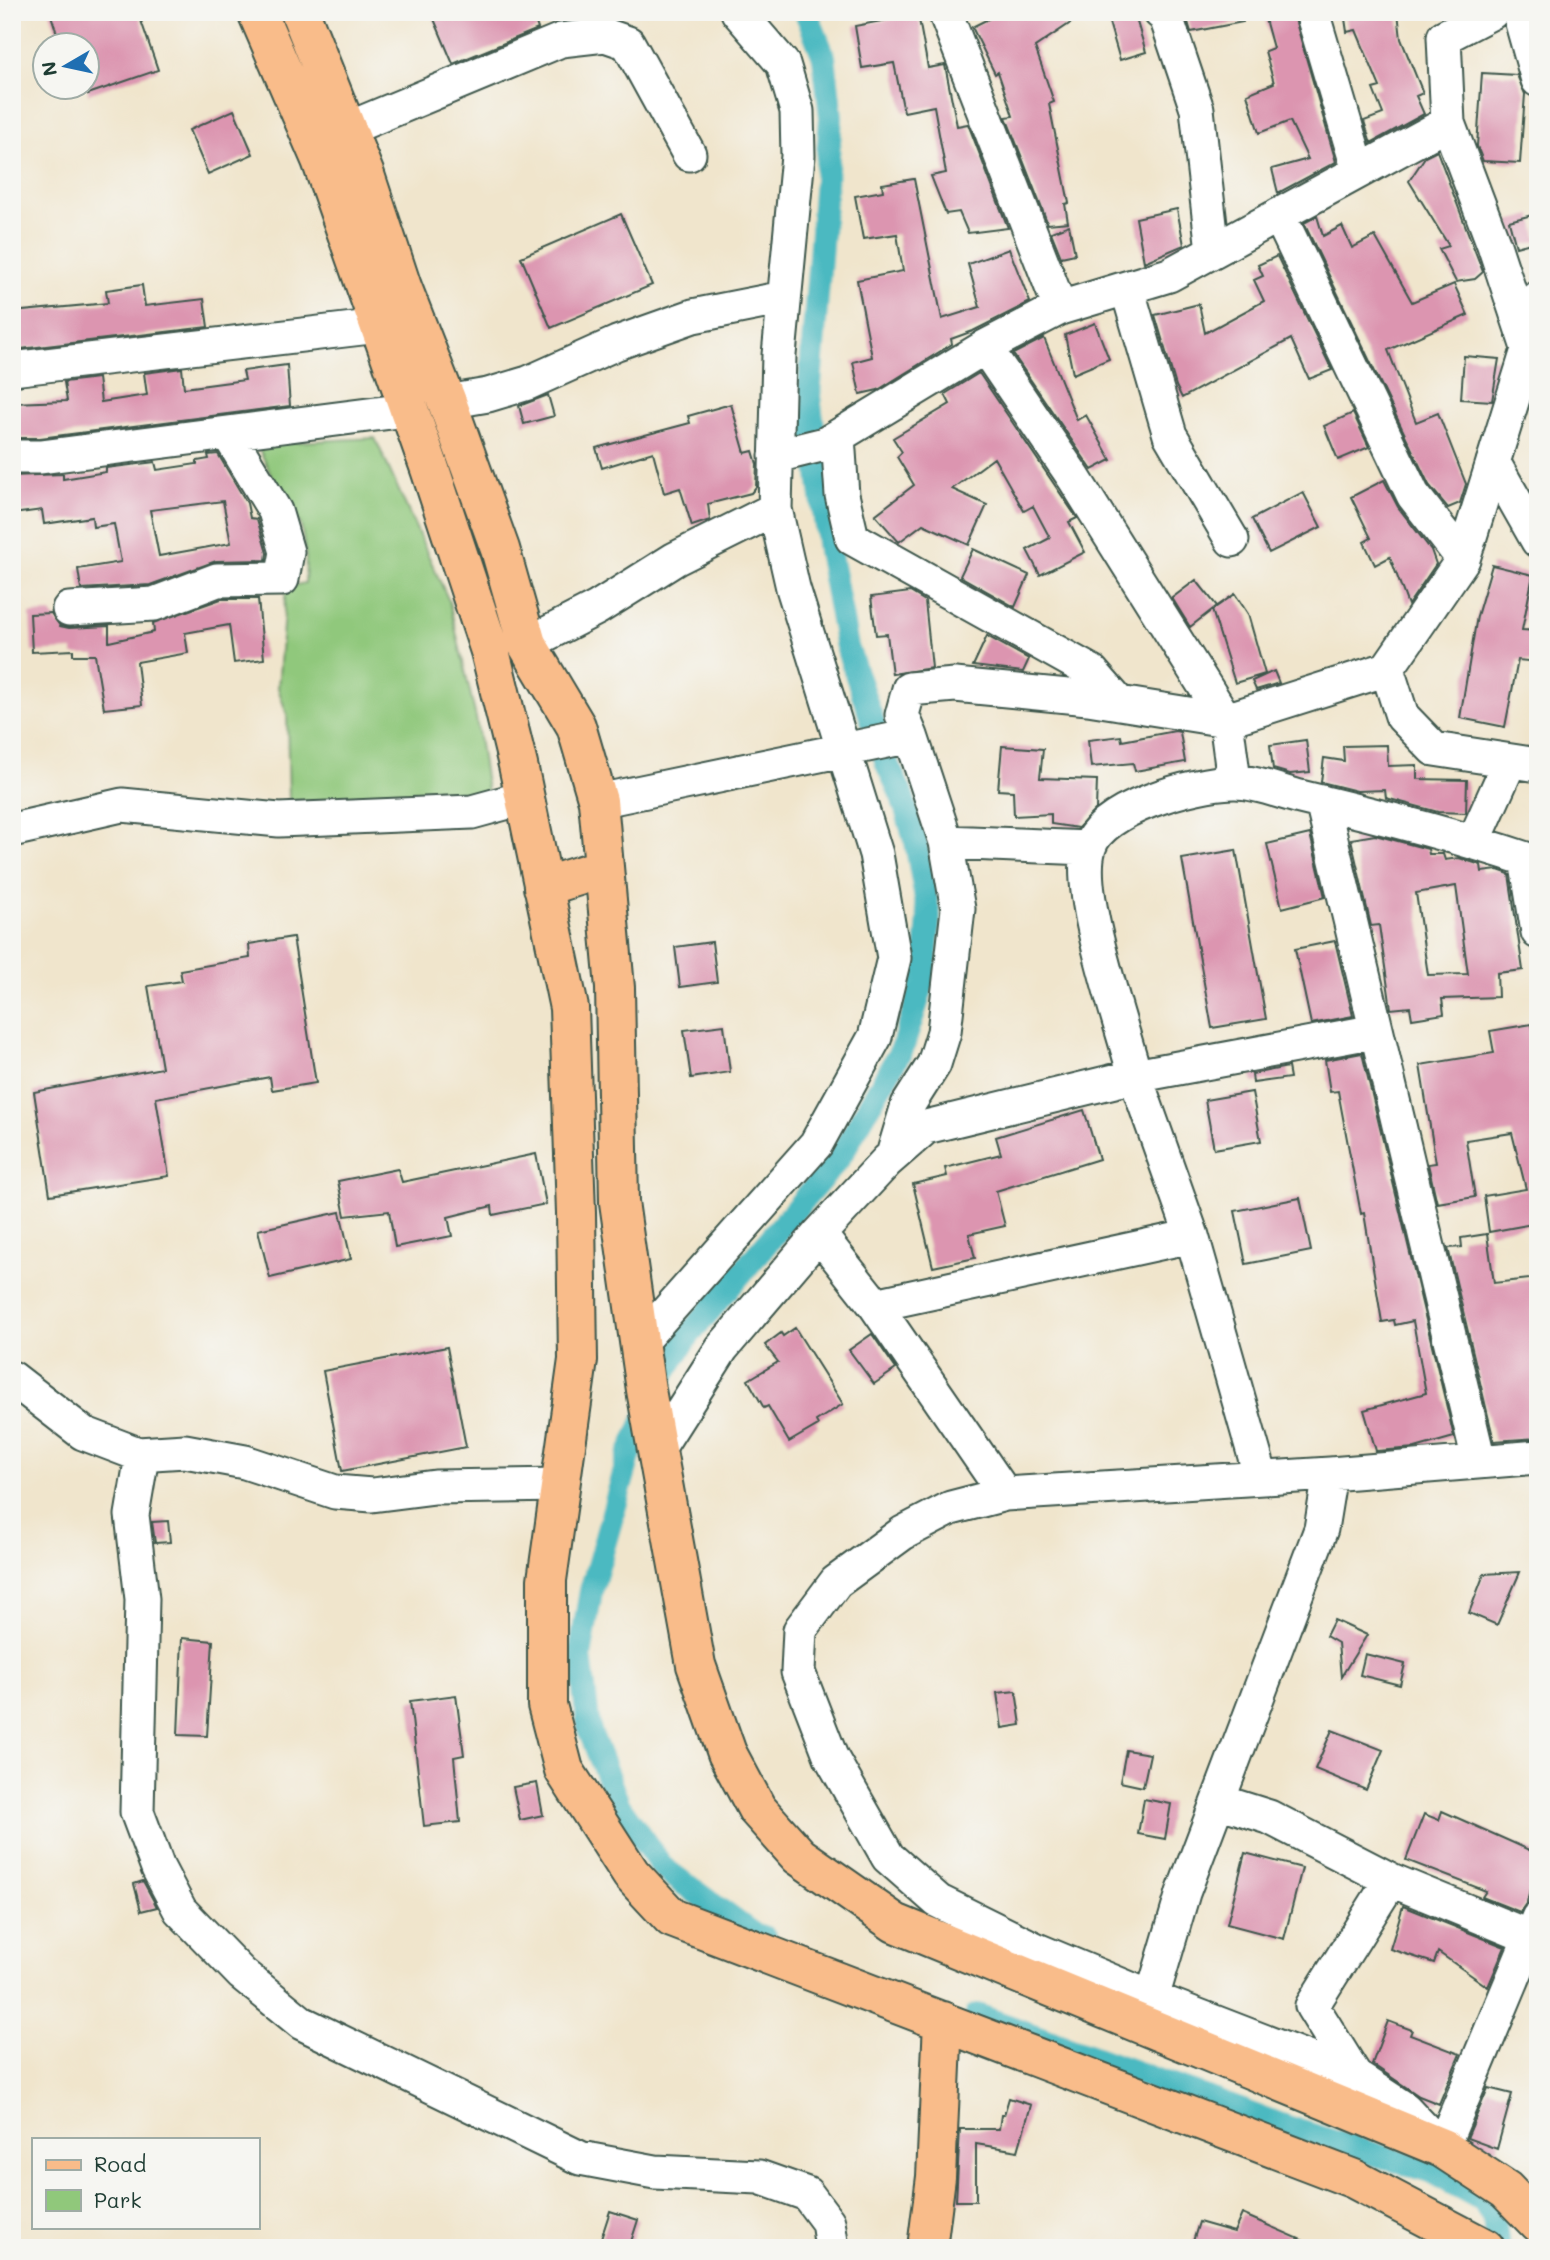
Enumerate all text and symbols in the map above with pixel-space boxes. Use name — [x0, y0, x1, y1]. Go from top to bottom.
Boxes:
north arrow — [32, 32, 102, 102]
text: N — [35, 60, 62, 78]
legend — [32, 2138, 259, 2228]
text: Road — [94, 2150, 146, 2177]
text: Park — [94, 2186, 142, 2213]

